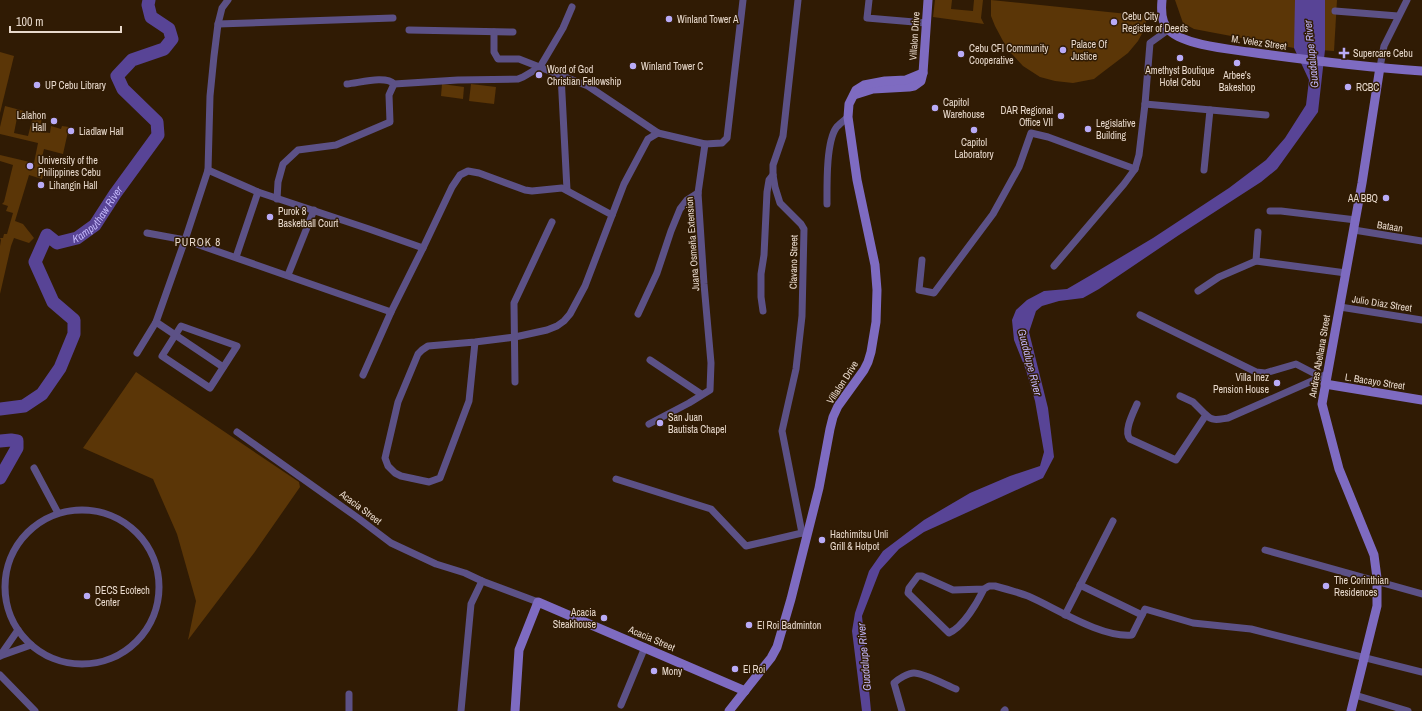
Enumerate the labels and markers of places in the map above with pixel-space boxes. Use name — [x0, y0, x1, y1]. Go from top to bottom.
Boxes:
place label: Cebu City Register of Deeds — [1122, 10, 1188, 35]
place label: Winland Tower A — [677, 13, 739, 26]
marker: Winland Tower A — [664, 14, 674, 24]
marker: Cebu City Register of Deeds — [1109, 17, 1119, 27]
place label: Palace Of Justice — [1071, 38, 1108, 63]
place label: Cebu CFI Community Cooperative — [969, 42, 1049, 67]
marker: Palace Of Justice — [1058, 45, 1068, 55]
marker: Supercare Cebu — [1338, 47, 1350, 59]
place label: Supercare Cebu — [1353, 47, 1413, 60]
marker: Cebu CFI Community Cooperative — [956, 49, 966, 59]
marker: Amethyst Boutique Hotel Cebu — [1175, 53, 1185, 63]
marker: Arbee's Bakeshop — [1232, 58, 1242, 68]
place label: Winland Tower C — [641, 60, 703, 73]
marker: Winland Tower C — [628, 61, 638, 71]
place label: Word of God Christian Fellowship — [547, 63, 622, 88]
place label: Amethyst Boutique Hotel Cebu — [1144, 64, 1215, 89]
place label: Arbee's Bakeshop — [1219, 69, 1256, 94]
marker: Word of God Christian Fellowship — [534, 70, 544, 80]
place label: UP Cebu Library — [45, 79, 107, 92]
marker: UP Cebu Library — [32, 80, 42, 90]
place label: RCBC — [1356, 81, 1379, 94]
marker: RCBC — [1343, 82, 1353, 92]
place label: Capitol Warehouse — [943, 96, 985, 121]
marker: Capitol Warehouse — [930, 103, 940, 113]
place label: DAR Regional Office VII — [1001, 104, 1053, 129]
place label: Lalahon Hall — [17, 109, 46, 134]
marker: DAR Regional Office VII — [1056, 111, 1066, 121]
marker: Lalahon Hall — [49, 116, 59, 126]
place label: Legislative Building — [1096, 117, 1136, 142]
marker: Legislative Building — [1083, 124, 1093, 134]
place label: Liadlaw Hall — [79, 125, 124, 138]
marker: Capitol Laboratory — [969, 125, 979, 135]
marker: Liadlaw Hall — [66, 126, 76, 136]
place label: Capitol Laboratory — [954, 136, 994, 161]
place label: University of the Philippines Cebu — [38, 154, 101, 179]
marker: University of the Philippines Cebu — [25, 161, 35, 171]
place label: Lihangin Hall — [49, 179, 97, 192]
marker: Lihangin Hall — [36, 180, 46, 190]
place label: AA BBQ — [1347, 192, 1378, 205]
marker: AA BBQ — [1381, 193, 1391, 203]
place label: Purok 8 Basketball Court — [278, 205, 339, 230]
marker: Purok 8 Basketball Court — [265, 212, 275, 222]
place label: Villa Inez Pension House — [1213, 371, 1269, 396]
marker: Villa Inez Pension House — [1272, 378, 1282, 388]
place label: San Juan Bautista Chapel — [668, 411, 727, 436]
marker: San Juan Bautista Chapel — [655, 418, 665, 428]
place label: Hachimitsu Unli Grill & Hotpot — [830, 528, 888, 553]
marker: Hachimitsu Unli Grill & Hotpot — [817, 535, 827, 545]
place label: The Corinthian Residences — [1334, 574, 1389, 599]
marker: The Corinthian Residences — [1321, 581, 1331, 591]
place label: DECS Ecotech Center — [95, 584, 150, 609]
marker: DECS Ecotech Center — [82, 591, 92, 601]
place label: Acacia Steakhouse — [553, 606, 596, 631]
marker: Acacia Steakhouse — [599, 613, 609, 623]
place label: El Roi Badminton — [757, 619, 821, 632]
marker: El Roi Badminton — [744, 620, 754, 630]
place label: El Roi — [743, 663, 765, 676]
marker: El Roi — [730, 664, 740, 674]
place label: Mony — [662, 665, 683, 678]
marker: Mony — [649, 666, 659, 676]

